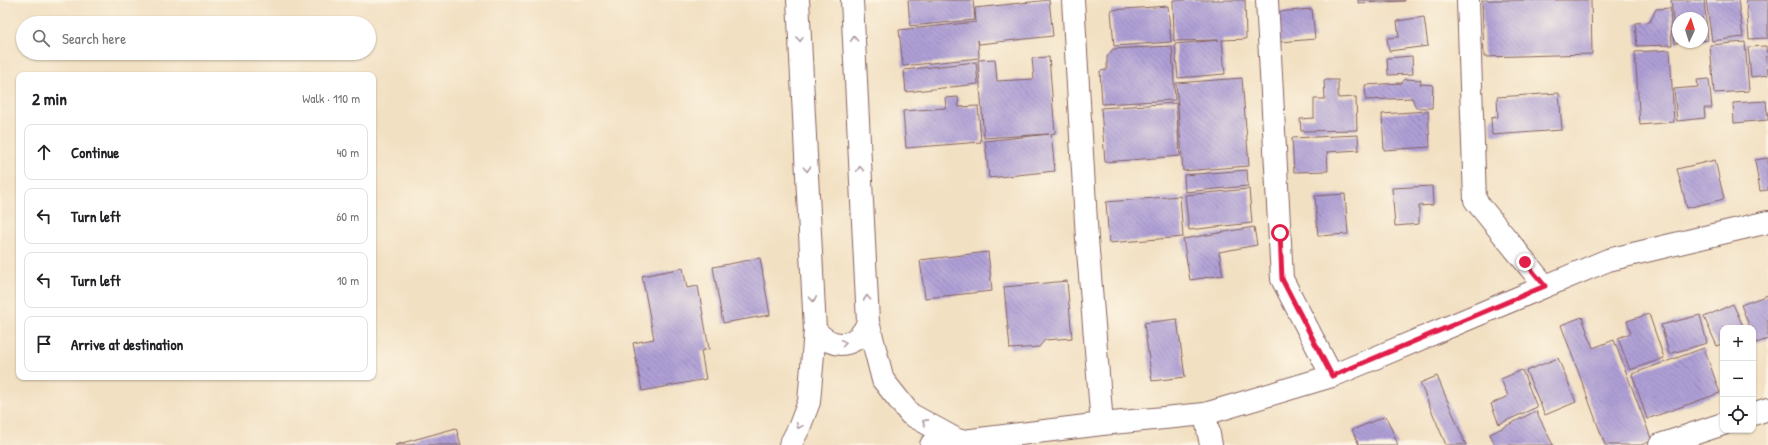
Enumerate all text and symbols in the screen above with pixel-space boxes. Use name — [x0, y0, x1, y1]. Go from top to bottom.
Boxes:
north arrow — [1672, 12, 1708, 48]
search box — [16, 16, 376, 60]
icon: search — [30, 27, 52, 49]
text: Search here — [62, 28, 126, 49]
one-way arrow — [796, 36, 804, 42]
one-way arrow — [849, 36, 858, 42]
text: 2 min — [32, 87, 67, 110]
text: Walk · 110 m — [302, 89, 360, 107]
icon: ahead — [33, 141, 55, 163]
text: Continue — [71, 142, 119, 163]
text: 40 m — [336, 143, 359, 161]
one-way arrow — [802, 166, 811, 172]
one-way arrow — [856, 166, 864, 172]
icon: left — [33, 205, 55, 227]
text: Turn left — [71, 206, 121, 227]
text: 60 m — [336, 207, 359, 225]
route start — [1271, 224, 1289, 242]
route end — [1516, 253, 1534, 271]
icon: left — [33, 269, 55, 291]
text: Turn left — [71, 270, 121, 291]
text: 10 m — [337, 271, 359, 289]
one-way arrow — [862, 295, 871, 301]
one-way arrow — [809, 296, 817, 302]
map controls — [1720, 325, 1756, 433]
button: + — [1720, 325, 1756, 361]
icon: arrive — [33, 333, 55, 355]
text: Arrive at destination — [71, 334, 183, 355]
one-way arrow — [841, 339, 847, 348]
button: − — [1720, 361, 1756, 397]
button: locate — [1720, 397, 1756, 433]
one-way arrow — [922, 419, 929, 427]
one-way arrow — [796, 422, 804, 430]

